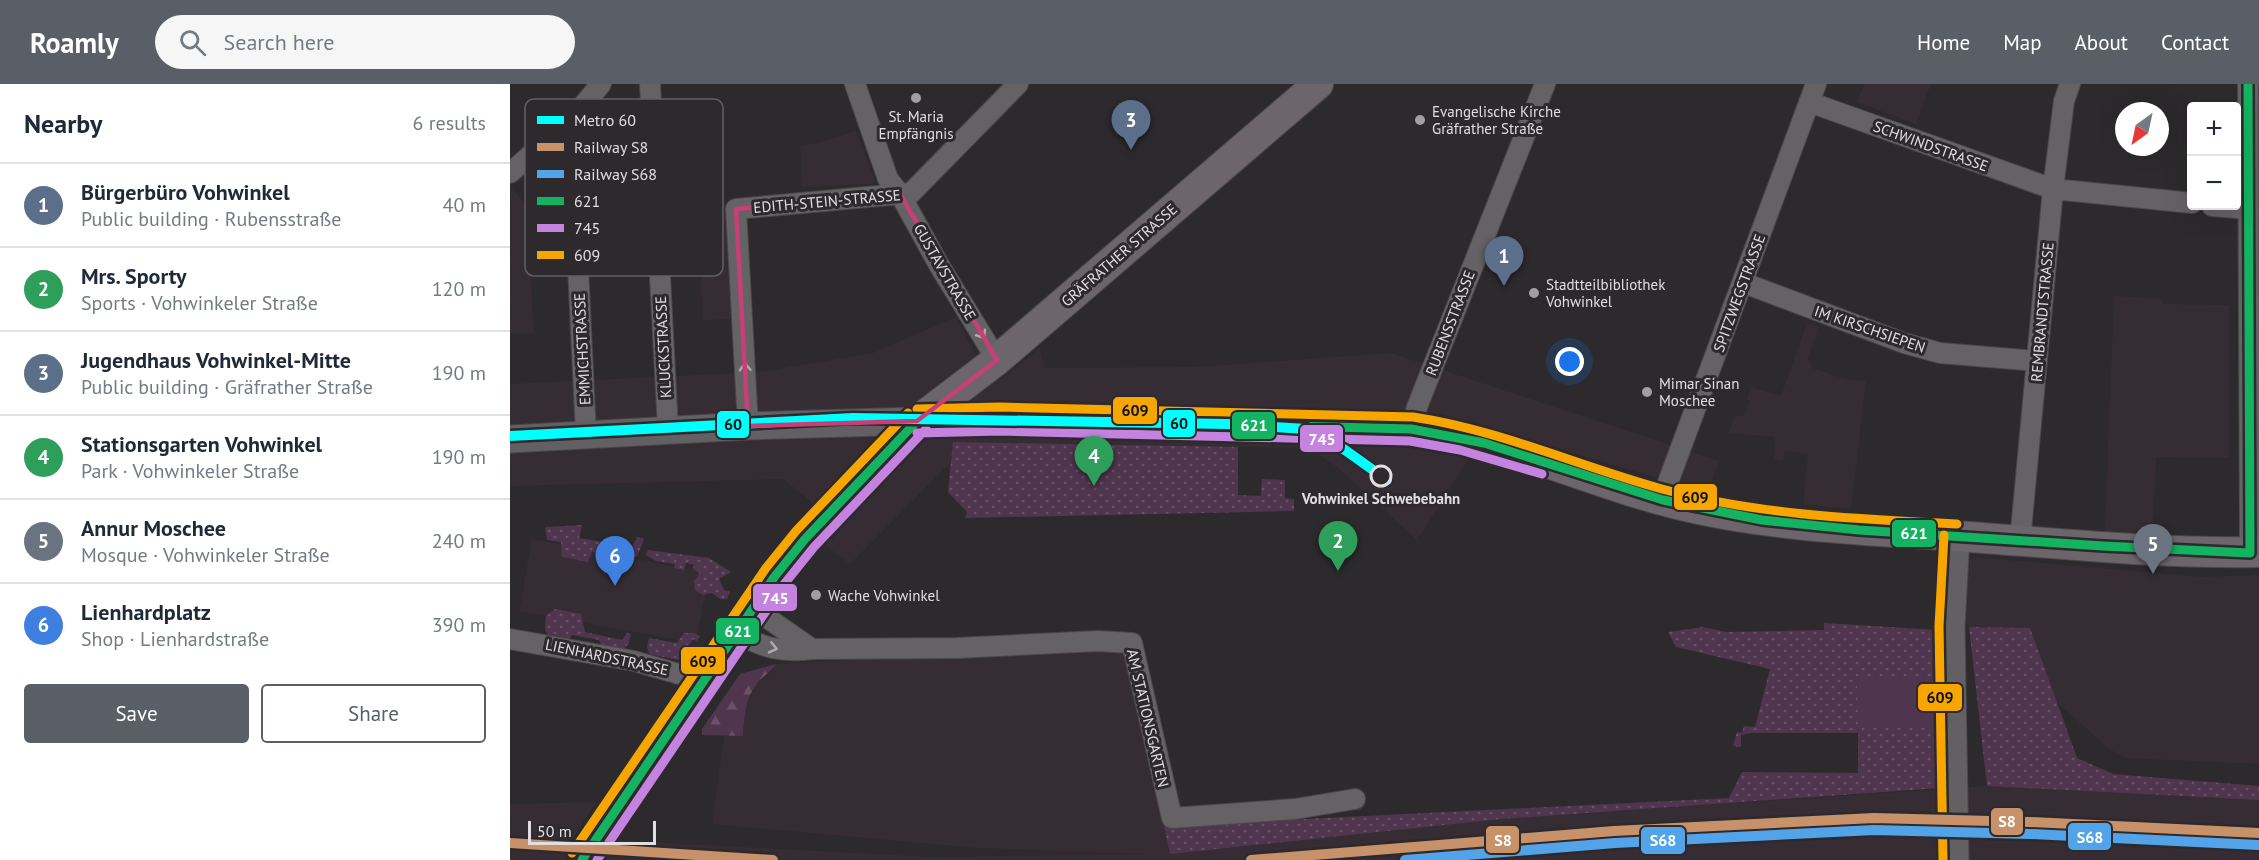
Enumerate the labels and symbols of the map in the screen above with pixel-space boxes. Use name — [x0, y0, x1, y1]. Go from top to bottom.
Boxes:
marker: St. Maria Empfängnis — [909, 91, 923, 105]
legend — [525, 99, 723, 276]
pin: 3 — [1112, 100, 1150, 150]
place label: Evangelische Kirche Gräfrather Straße — [1432, 102, 1561, 138]
north arrow — [2115, 102, 2169, 156]
place label: St. Maria Empfängnis — [878, 107, 954, 143]
text: Metro 60 — [574, 110, 636, 130]
marker: Evangelische Kirche Gräfrather Straße — [1413, 113, 1427, 127]
street label: SCHWINDSTRASSE — [1871, 116, 1991, 176]
text: Railway S8 — [574, 137, 648, 157]
text: Railway S68 — [574, 164, 657, 184]
street label: EDITH-STEIN-STRASSE — [753, 185, 901, 217]
text: 621 — [574, 191, 600, 211]
street label: GRÄFRATHER STRASSE — [1057, 199, 1181, 311]
text: 745 — [574, 218, 600, 238]
street label: GUSTAVSTRASSE — [910, 220, 980, 324]
street label: SPITZWEGSTRASSE — [1709, 231, 1769, 355]
pin: 1 — [1484, 236, 1524, 286]
street label: REMBRANDTSTRASSE — [2026, 241, 2058, 383]
text: 609 — [574, 245, 600, 265]
street label: RUBENSSTRASSE — [1421, 268, 1479, 378]
place label: Stadtteilbibliothek Vohwinkel — [1545, 275, 1666, 311]
marker: Stadtteilbibliothek Vohwinkel — [1527, 286, 1541, 300]
street label: EMMICHSTRASSE — [570, 292, 594, 406]
street label: KLUCKSTRASSE — [651, 296, 675, 398]
street label: IM KIRSCHSIEPEN — [1812, 301, 1928, 357]
one-way arrow — [974, 329, 986, 339]
your location — [1555, 347, 1584, 376]
one-way arrow — [738, 363, 751, 372]
place label: Mimar Sinan Moschee — [1659, 374, 1739, 410]
marker: Mimar Sinan Moschee — [1640, 385, 1654, 399]
line badge: 609 — [1112, 396, 1158, 425]
text: 609 — [1121, 400, 1149, 420]
line badge: 60 — [1162, 409, 1196, 438]
line badge: 60 — [716, 410, 750, 439]
line badge: 621 — [1231, 411, 1276, 440]
text: 60 — [1170, 413, 1188, 433]
text: 60 — [724, 414, 742, 434]
text: 621 — [1240, 415, 1268, 435]
line badge: 745 — [1299, 424, 1344, 453]
text: 745 — [1308, 429, 1336, 449]
pin: 4 — [1074, 436, 1114, 486]
marker: Vohwinkel Schwebebahn — [1370, 465, 1392, 487]
line badge: 609 — [1673, 483, 1718, 511]
text: 609 — [1681, 487, 1709, 507]
place label: Vohwinkel Schwebebahn — [1301, 489, 1460, 508]
line badge: 621 — [1891, 519, 1937, 548]
pin: 2 — [1318, 522, 1358, 571]
text: 621 — [1900, 523, 1928, 543]
pin: 5 — [2134, 524, 2172, 574]
pin: 6 — [596, 536, 634, 586]
line badge: 745 — [752, 583, 798, 612]
place label: Wache Vohwinkel — [828, 586, 940, 605]
text: 745 — [761, 588, 789, 608]
marker: Wache Vohwinkel — [809, 588, 823, 602]
line badge: 621 — [715, 617, 760, 645]
text: 621 — [724, 621, 752, 641]
street label: LIENHARDSTRASSE — [544, 635, 670, 679]
one-way arrow — [768, 641, 778, 654]
line badge: 609 — [680, 646, 726, 675]
street label: AM STATIONSGARTEN — [1123, 647, 1173, 789]
text: 609 — [689, 651, 717, 671]
line badge: 609 — [1917, 683, 1963, 712]
text: 609 — [1926, 687, 1954, 707]
line badge: S8 — [1990, 807, 2024, 836]
text: S8 — [1998, 811, 2016, 831]
scale bar — [528, 818, 656, 846]
line badge: S68 — [2067, 822, 2112, 851]
line badge: S8 — [1485, 825, 1520, 854]
line badge: S68 — [1640, 826, 1686, 855]
text: S68 — [2077, 827, 2103, 847]
text: S8 — [1494, 830, 1512, 850]
text: S68 — [1650, 830, 1676, 850]

